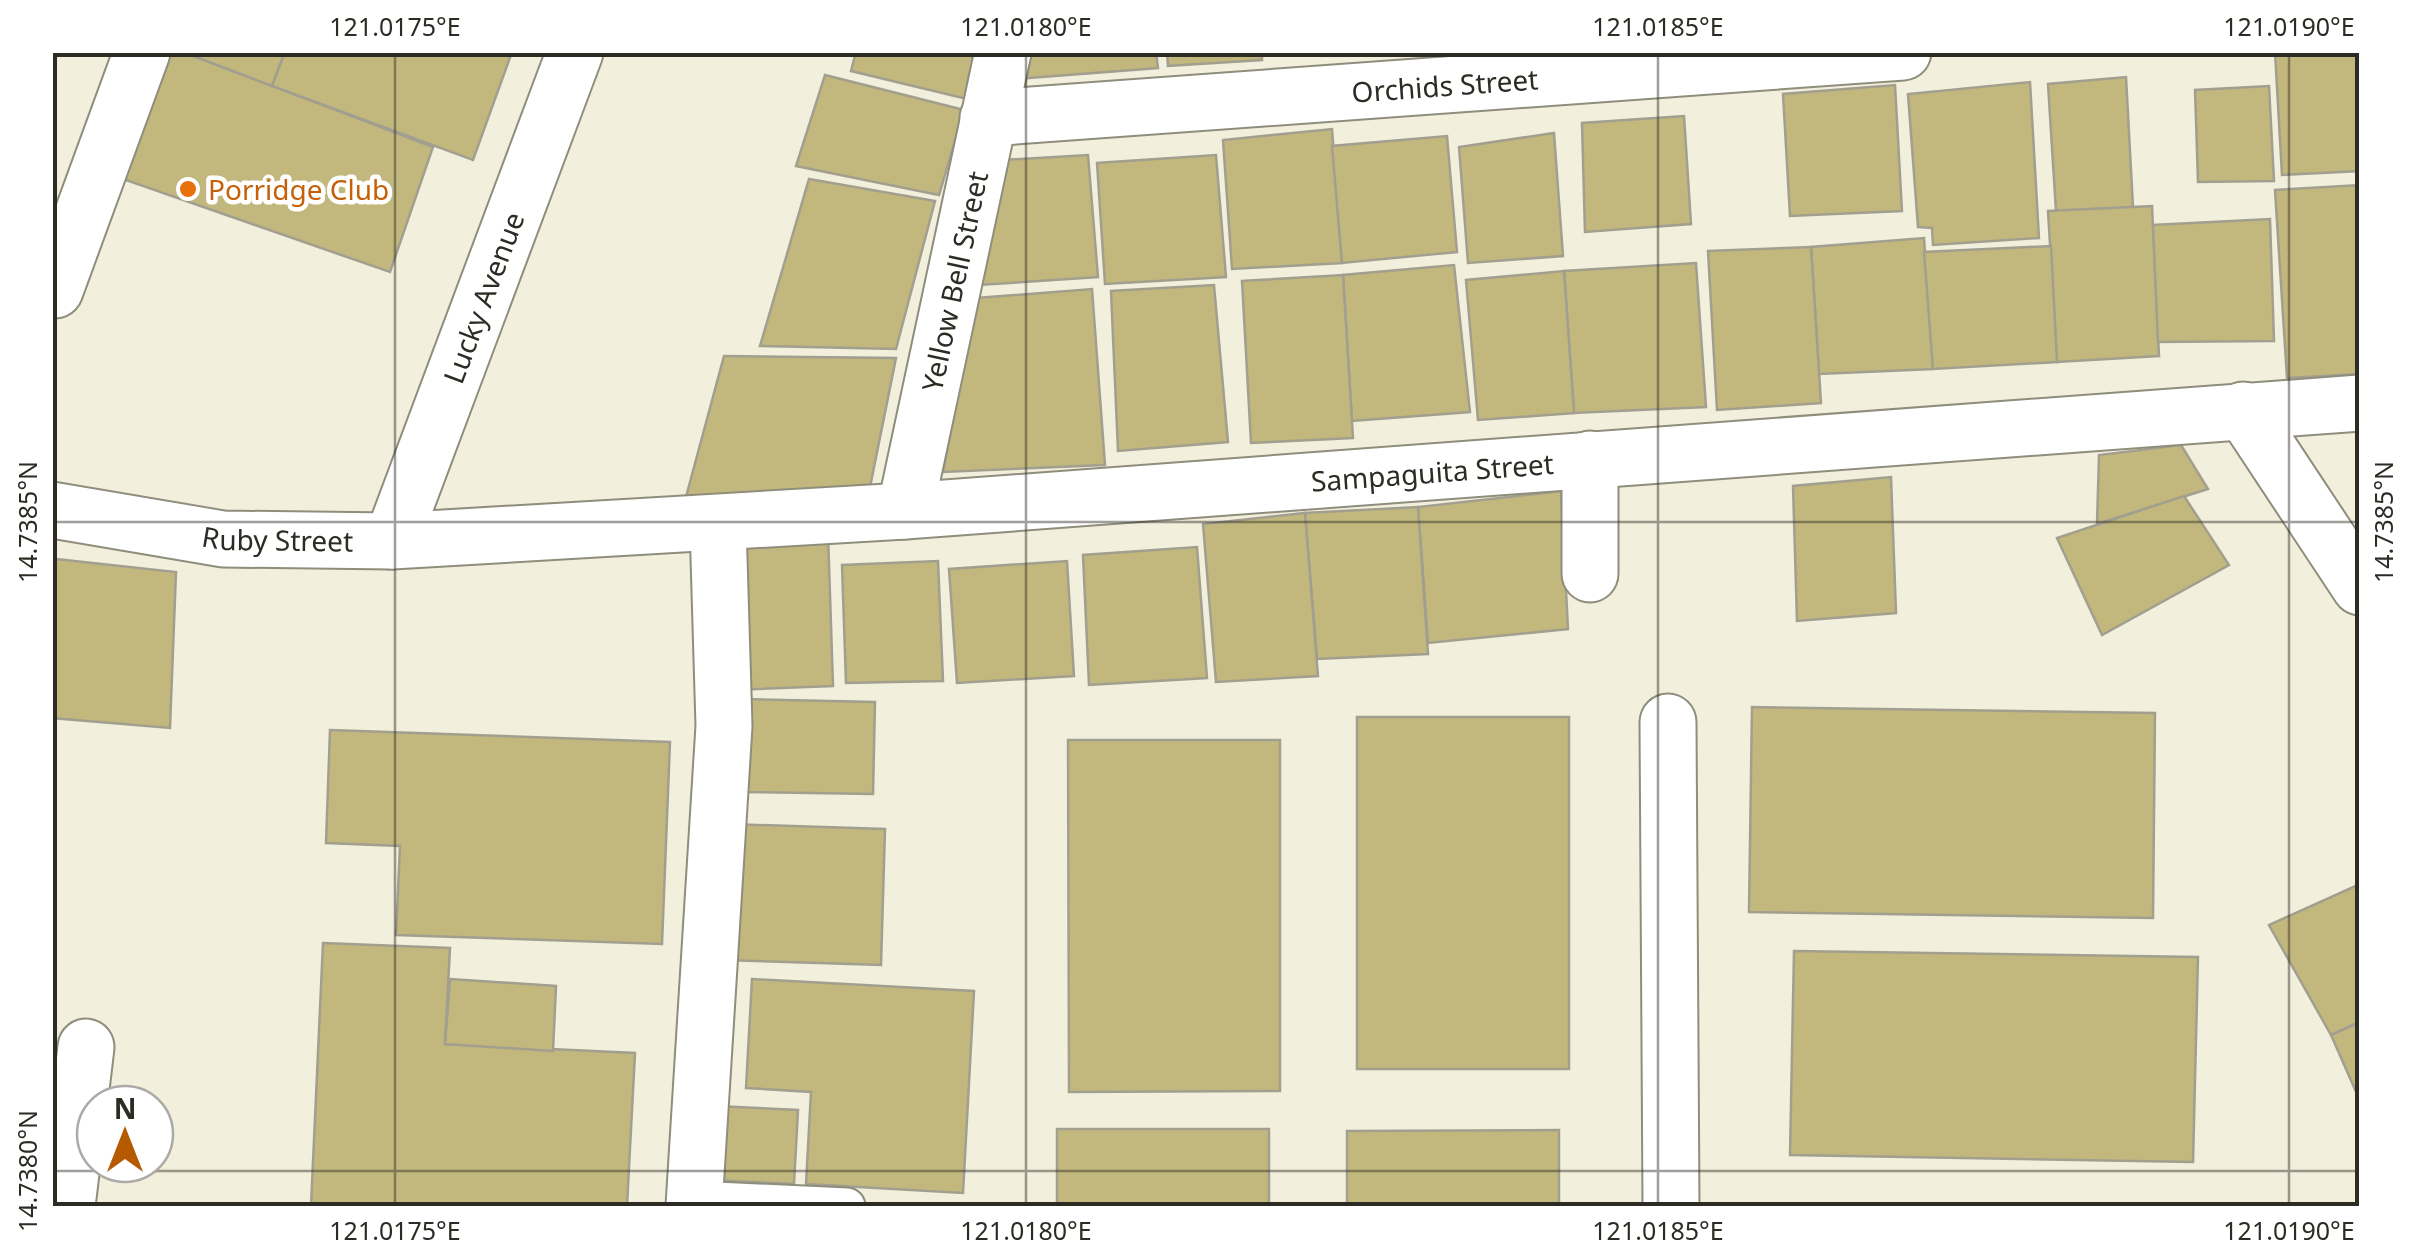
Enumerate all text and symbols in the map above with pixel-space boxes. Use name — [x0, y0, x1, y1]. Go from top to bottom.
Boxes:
text: 121.0175°E — [329, 9, 461, 43]
text: 121.0180°E — [960, 9, 1092, 43]
text: 121.0185°E — [1592, 9, 1724, 43]
text: 121.0190°E — [2223, 9, 2355, 43]
street label: Orchids Street — [1350, 59, 1539, 111]
street label: Yellow Bell Street — [912, 168, 996, 395]
place label: Porridge Club — [208, 170, 389, 208]
marker: Porridge Club — [177, 178, 199, 200]
street label: Lucky Avenue — [434, 206, 533, 389]
street label: Sampaguita Street — [1309, 444, 1555, 500]
text: 14.7385°N — [10, 461, 44, 583]
text: 14.7385°N — [2366, 461, 2400, 583]
street label: Ruby Street — [199, 517, 353, 560]
north arrow — [75, 1084, 175, 1184]
text: N — [114, 1089, 136, 1127]
text: 14.7380°N — [10, 1110, 44, 1232]
text: 121.0175°E — [329, 1213, 461, 1247]
text: 121.0180°E — [960, 1213, 1092, 1247]
text: 121.0185°E — [1592, 1213, 1724, 1247]
text: 121.0190°E — [2223, 1213, 2355, 1247]

